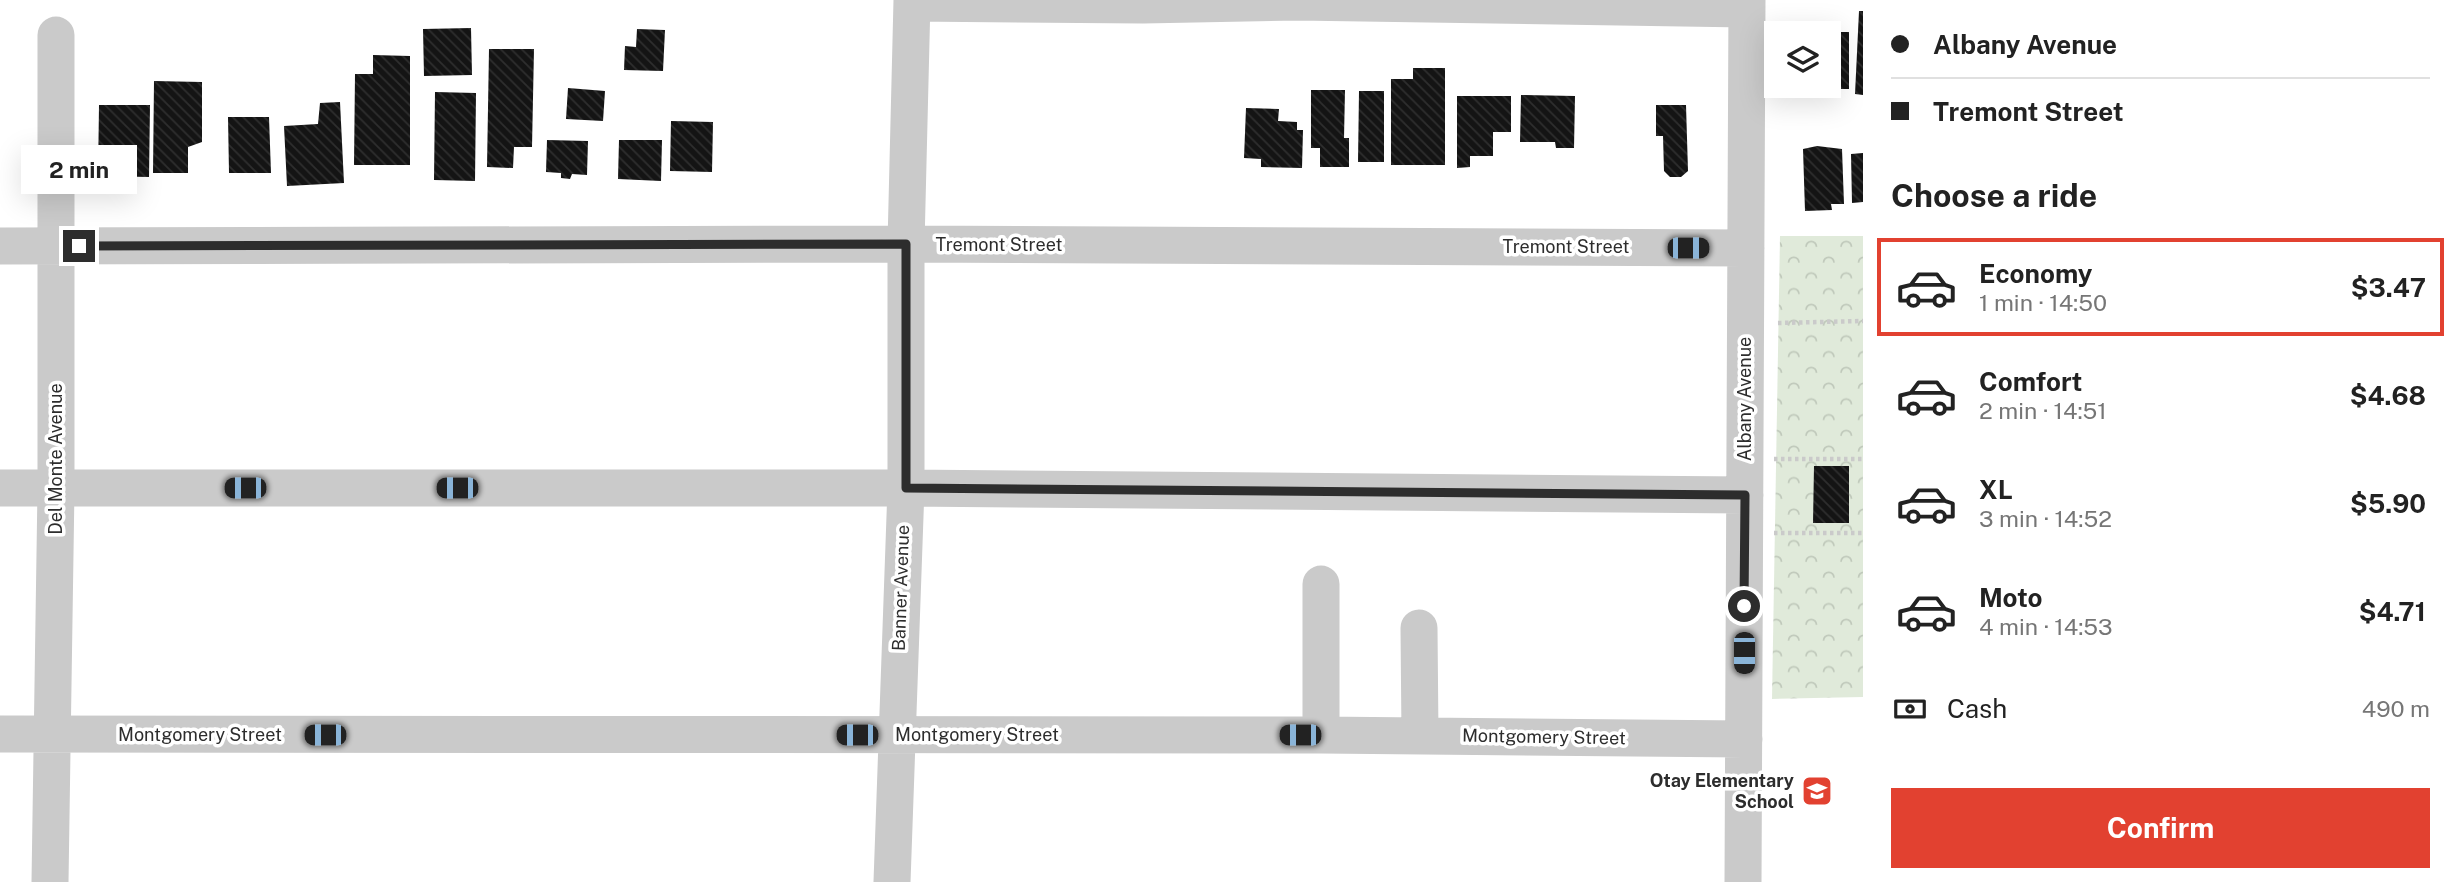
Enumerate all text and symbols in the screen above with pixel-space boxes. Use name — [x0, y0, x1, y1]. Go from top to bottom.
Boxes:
map controls — [1764, 21, 1841, 98]
button: layers — [1764, 21, 1841, 98]
text: Albany Avenue — [1933, 29, 2117, 60]
text: Tremont Street — [1933, 96, 2124, 127]
callout: 2 min — [21, 145, 137, 194]
text: 2 min — [49, 156, 109, 183]
text: Choose a ride — [1891, 177, 2097, 214]
route end — [63, 230, 95, 262]
street label: Tremont Street — [936, 234, 1062, 255]
street label: Tremont Street — [1503, 236, 1629, 257]
car — [1668, 238, 1710, 259]
icon: car — [1895, 256, 1958, 319]
text: Economy — [1979, 258, 2092, 289]
text: $3.47 — [2351, 272, 2426, 303]
text: 1 min · 14:50 — [1979, 289, 2107, 316]
street label: Albany Avenue — [1734, 337, 1755, 461]
icon: car — [1895, 364, 1958, 427]
text: Comfort — [1979, 366, 2082, 397]
text: $4.68 — [2350, 380, 2426, 411]
street label: Del Monte Avenue — [45, 383, 66, 535]
text: 2 min · 14:51 — [1979, 397, 2107, 424]
icon: car — [1895, 472, 1958, 535]
text: XL — [1979, 474, 2013, 505]
car — [225, 478, 267, 499]
car — [437, 478, 479, 499]
text: $5.90 — [2350, 488, 2426, 519]
text: 3 min · 14:52 — [1979, 505, 2112, 532]
street label: Banner Avenue — [888, 525, 913, 651]
icon: car — [1895, 580, 1958, 643]
text: Moto — [1979, 582, 2042, 613]
route start — [1728, 590, 1760, 622]
text: $4.71 — [2359, 596, 2426, 627]
text: 4 min · 14:53 — [1979, 613, 2113, 640]
car — [1734, 632, 1755, 674]
icon: cash — [1891, 690, 1929, 728]
text: Cash — [1947, 693, 2007, 724]
text: 490 m — [2362, 695, 2430, 722]
street label: Montgomery Street — [118, 724, 282, 745]
street label: Montgomery Street — [895, 724, 1059, 745]
car — [305, 725, 347, 746]
car — [837, 725, 879, 746]
car — [1280, 725, 1322, 746]
street label: Montgomery Street — [1462, 725, 1626, 748]
place label: Otay Elementary School — [1650, 770, 1794, 812]
school or university icon: Otay Elementary School — [1800, 774, 1834, 808]
button: Confirm — [1891, 788, 2430, 868]

